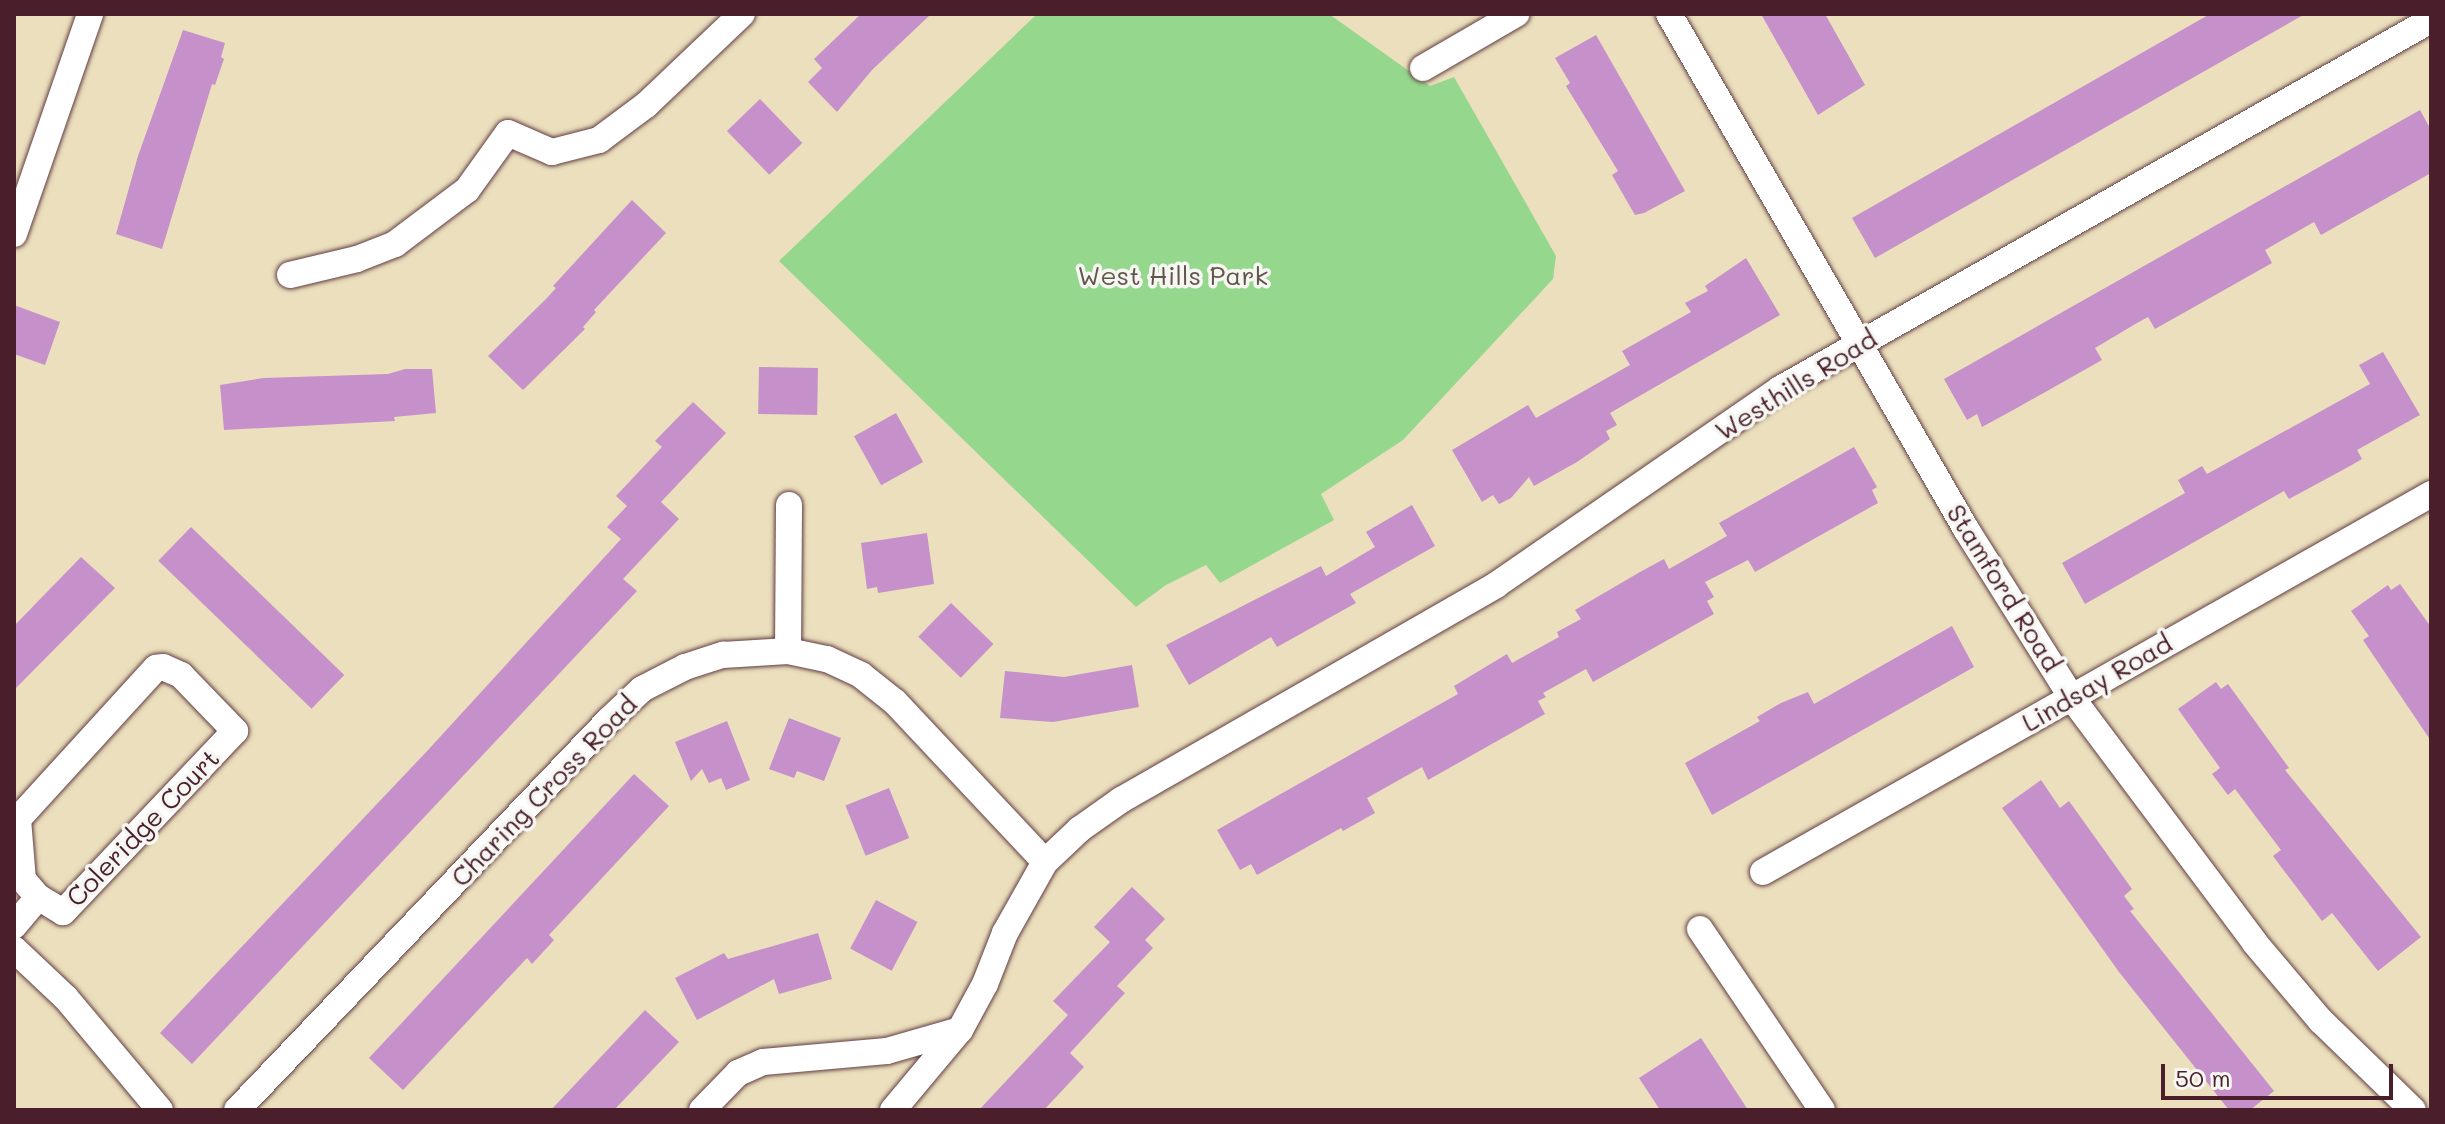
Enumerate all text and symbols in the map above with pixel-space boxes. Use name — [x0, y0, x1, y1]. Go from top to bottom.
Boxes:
park label: West Hills Park — [1078, 260, 1268, 292]
street label: Westhills Road — [1710, 323, 1882, 447]
street label: Stamford Road — [1940, 499, 2068, 677]
street label: Lindsay Road — [2016, 627, 2178, 739]
street label: Charing Cross Road — [445, 689, 643, 893]
street label: Coleridge Court — [60, 743, 226, 913]
scale bar — [2165, 1048, 2397, 1098]
text: 50 m — [2175, 1062, 2231, 1093]

